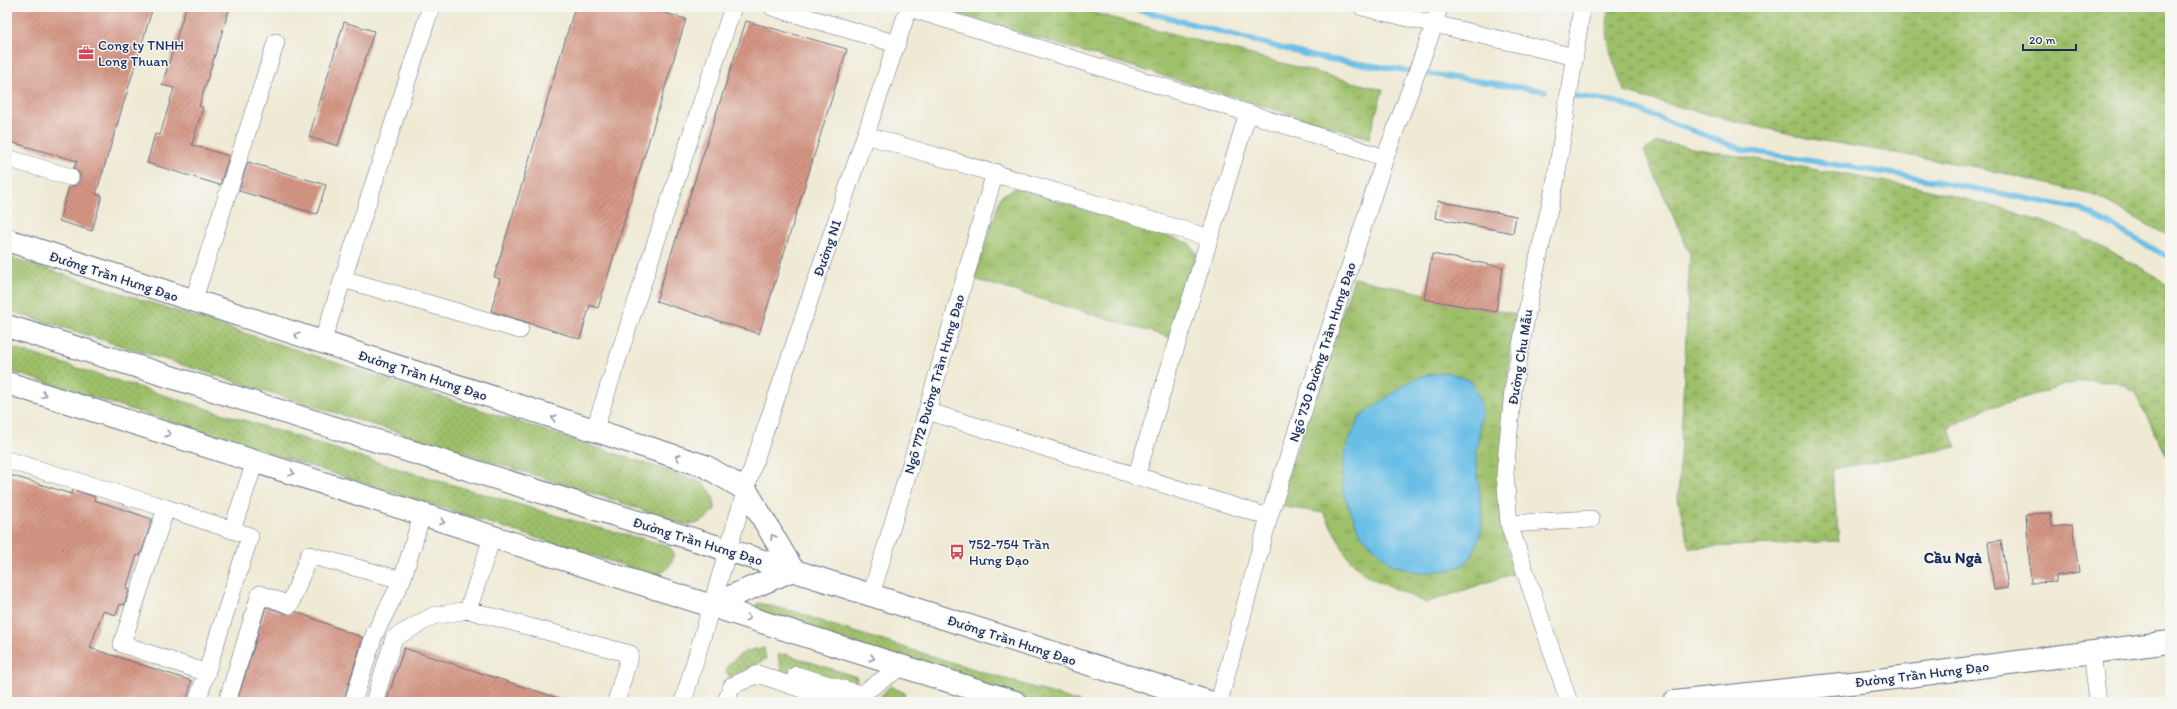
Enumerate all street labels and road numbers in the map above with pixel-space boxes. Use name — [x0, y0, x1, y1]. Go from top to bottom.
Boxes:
street label: Đường N1 — [810, 217, 845, 279]
street label: Đường Trần Hưng Đạo — [47, 248, 181, 305]
street label: Ngõ 730 Đường Trần Hưng Đạo — [1285, 260, 1360, 444]
street label: Ngõ 772 Đường Trần Hưng Đạo — [901, 292, 968, 476]
street label: Đường Chu Mẫu — [1505, 308, 1537, 406]
street label: Đường Trần Hưng Đạo — [356, 347, 490, 404]
street label: Đường Trần Hưng Đạo — [631, 514, 765, 569]
street label: Đường Trần Hưng Đạo — [945, 612, 1079, 669]
street label: Đường Trần Hưng Đạo — [1854, 658, 1990, 691]

